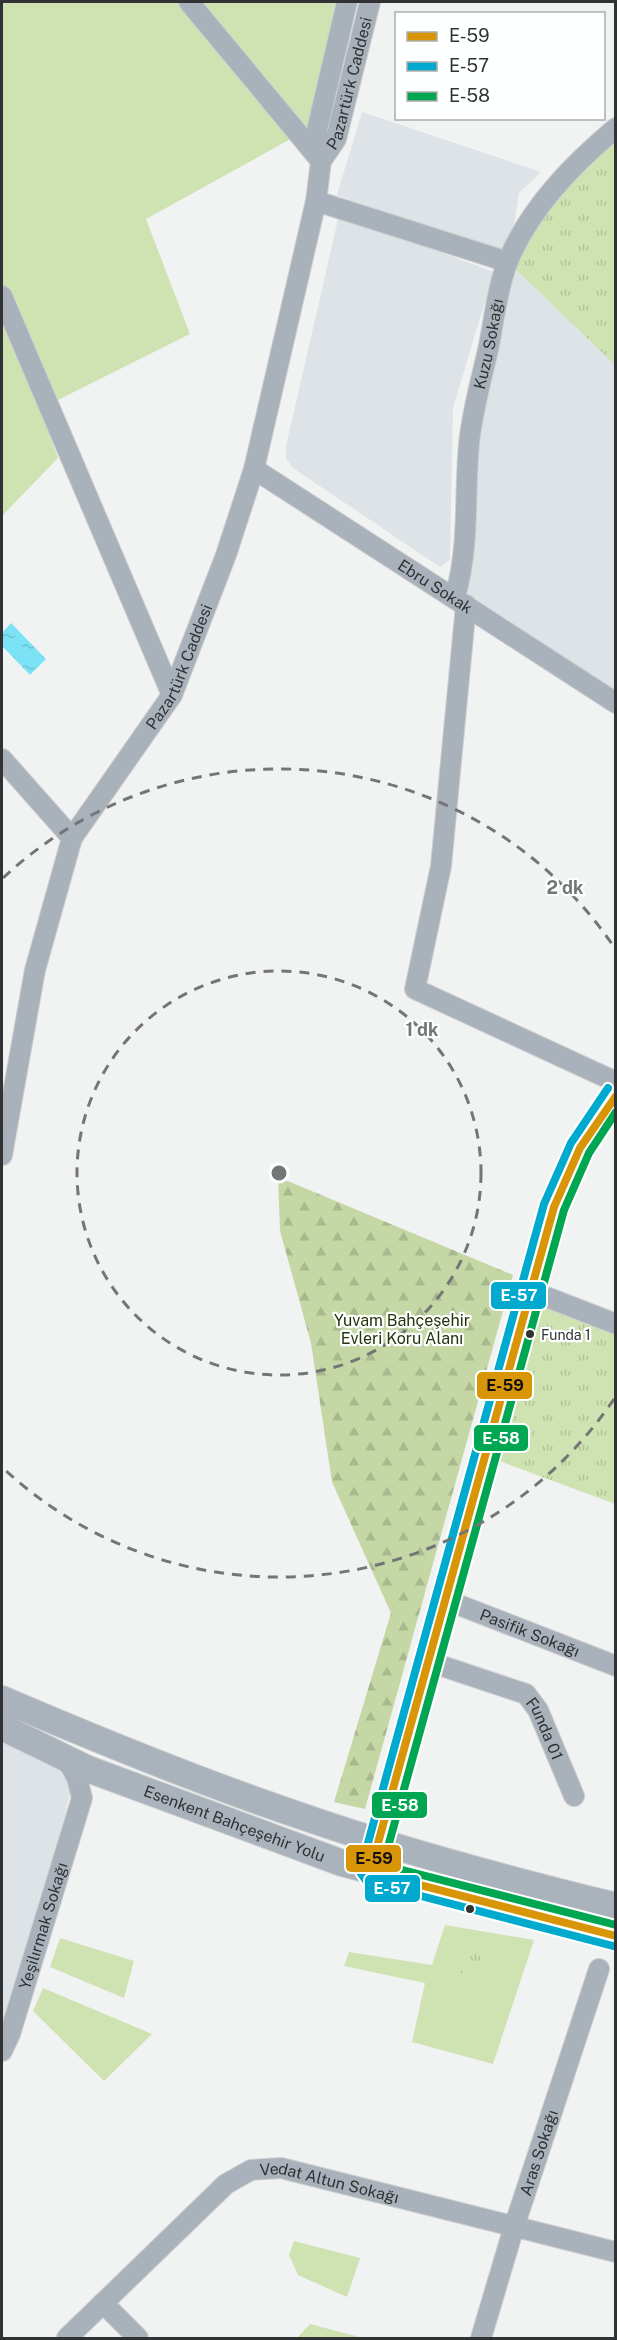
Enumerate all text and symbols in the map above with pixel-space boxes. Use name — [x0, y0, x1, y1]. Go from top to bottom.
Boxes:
legend — [395, 12, 605, 120]
street label: Pazartürk Caddesi — [323, 15, 376, 153]
text: E-59 — [449, 25, 489, 46]
text: E-57 — [449, 55, 489, 76]
text: E-58 — [449, 85, 490, 106]
street label: Kuzu Sokağı — [470, 297, 507, 391]
street label: Ebru Sokak — [394, 556, 476, 618]
street label: Pazartürk Caddesi — [142, 602, 216, 733]
text: 2 dk — [547, 877, 584, 898]
text: 1 dk — [405, 1019, 439, 1040]
centre of rings — [269, 1163, 289, 1183]
line badge: E-57 — [490, 1281, 547, 1310]
text: E-57 — [501, 1286, 537, 1305]
park label: Yuvam Bahçeşehir Evleri Koru Alanı — [334, 1311, 470, 1348]
place label: Funda 1 — [541, 1327, 591, 1343]
marker: Funda 1 — [524, 1328, 536, 1340]
line badge: E-59 — [476, 1371, 533, 1400]
text: E-59 — [486, 1376, 524, 1395]
line badge: E-58 — [473, 1424, 529, 1452]
text: E-58 — [482, 1429, 520, 1448]
street label: Pasifik Sokağı — [477, 1605, 582, 1661]
street label: Funda 01 — [522, 1694, 567, 1763]
street label: Esenkent Bahçeşehir Yolu — [141, 1782, 328, 1866]
line badge: E-58 — [371, 1791, 428, 1819]
text: E-58 — [381, 1796, 419, 1815]
line badge: E-59 — [345, 1844, 402, 1873]
text: E-59 — [355, 1849, 393, 1868]
street label: Yeşilırmak Sokağı — [15, 1860, 72, 1992]
line badge: E-57 — [364, 1874, 421, 1903]
text: E-57 — [374, 1879, 410, 1898]
unlabelled marker — [464, 1903, 476, 1915]
street label: Aras Sokağı — [516, 2107, 562, 2198]
street label: Vedat Altun Sokağı — [259, 2159, 401, 2207]

